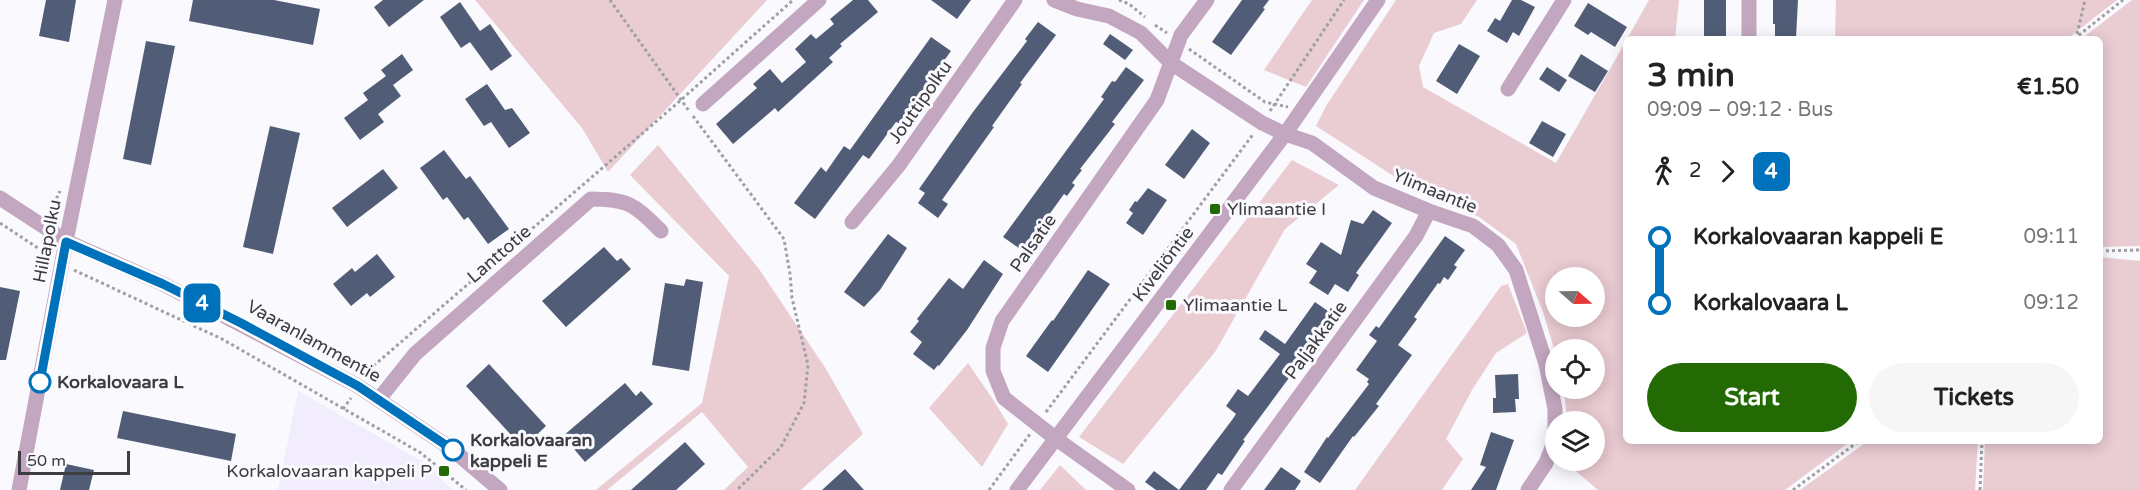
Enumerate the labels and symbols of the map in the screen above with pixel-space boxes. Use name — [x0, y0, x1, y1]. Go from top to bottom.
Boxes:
street label: Jouttipolku — [883, 56, 957, 148]
street label: Ylimaantie — [1389, 164, 1481, 218]
street label: Hillapolku — [28, 197, 66, 285]
place label: Ylimaantie I — [1227, 198, 1326, 220]
marker: Ylimaantie I — [1208, 202, 1222, 216]
street label: Palsatie — [1005, 210, 1061, 276]
street label: Lanttotie — [463, 220, 535, 288]
street label: Kiveliöntie — [1128, 222, 1198, 306]
north arrow — [1545, 267, 1605, 327]
line badge: 4 — [182, 284, 222, 322]
place label: Ylimaantie L — [1183, 294, 1288, 316]
street label: Vaaranlammentie — [243, 295, 385, 387]
street label: Paljakkatie — [1280, 296, 1352, 384]
marker: Ylimaantie L — [1164, 298, 1178, 312]
marker: Korkalovaara L — [29, 371, 51, 393]
place label: Korkalovaara L — [57, 371, 184, 393]
place label: Korkalovaaran kappeli E — [470, 429, 593, 472]
marker: Korkalovaaran kappeli E — [442, 439, 464, 461]
scale bar — [18, 448, 130, 476]
place label: Korkalovaaran kappeli P — [226, 460, 432, 482]
marker: Korkalovaaran kappeli P — [437, 464, 451, 478]

